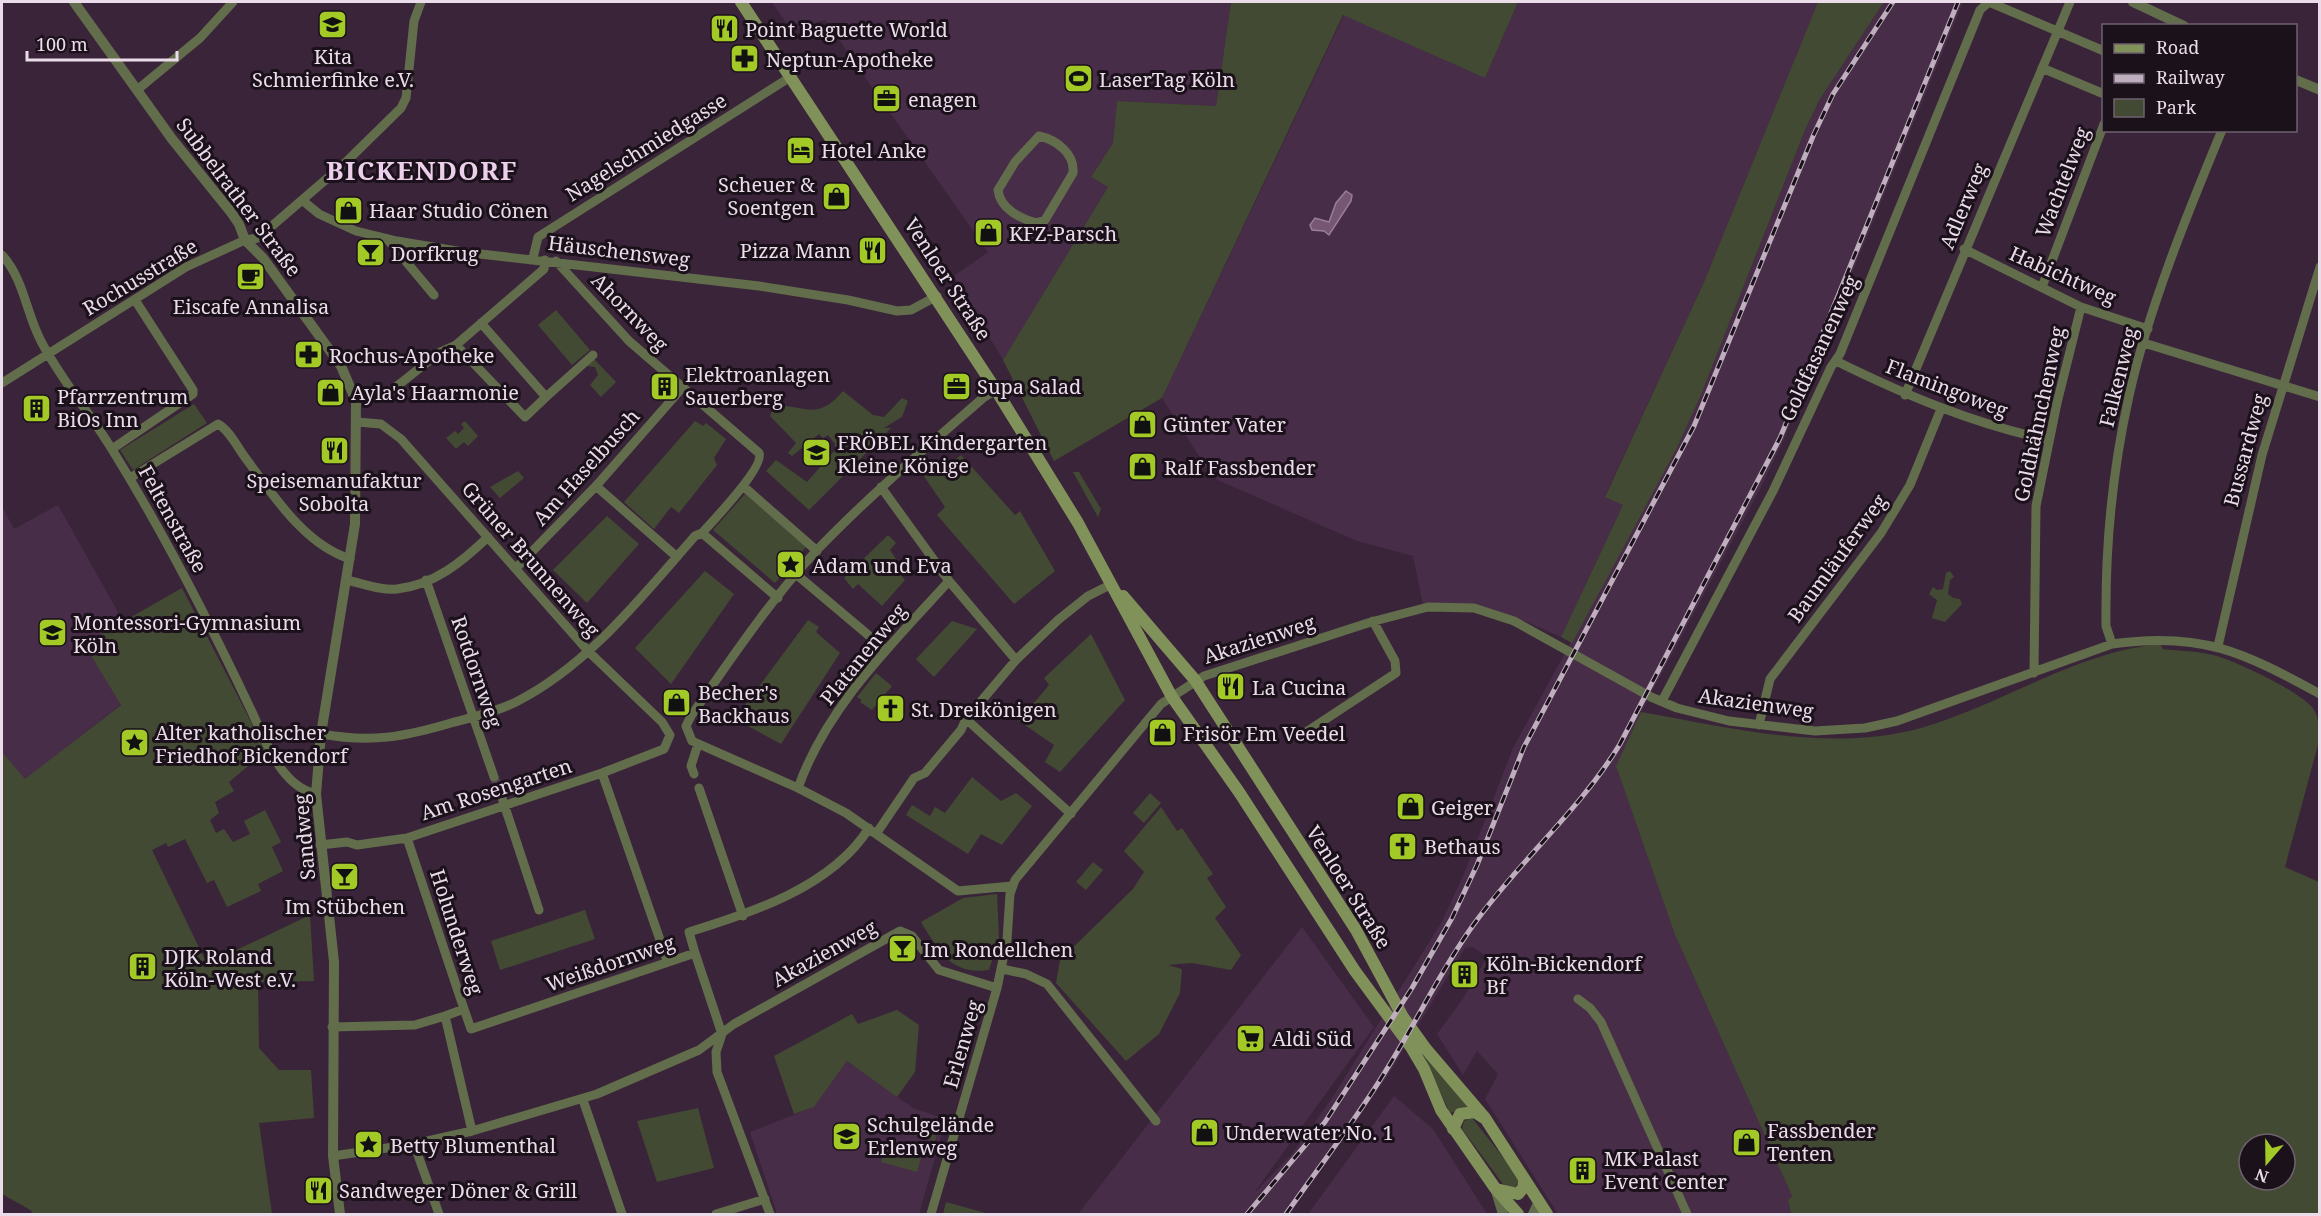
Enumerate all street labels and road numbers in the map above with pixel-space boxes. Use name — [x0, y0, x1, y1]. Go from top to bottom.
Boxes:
street label: Nagelschmiedgasse — [560, 87, 732, 207]
street label: Subbelrather Straße — [170, 112, 308, 282]
street label: Wachtelweg — [2029, 123, 2095, 241]
street label: Adlerweg — [1933, 159, 1993, 253]
street label: Venloer Straße — [898, 213, 998, 345]
street label: Häuschensweg — [547, 229, 692, 273]
street label: Rochusstraße — [78, 232, 202, 322]
street label: Habichtweg — [2005, 239, 2121, 311]
street label: Ahornweg — [586, 267, 674, 357]
street label: Goldfasanenweg — [1773, 270, 1865, 425]
street label: Goldhähnchenweg — [2007, 324, 2071, 504]
street label: Falkenweg — [2093, 324, 2144, 430]
street label: Flamingoweg — [1882, 352, 2012, 424]
street label: Bussardweg — [2217, 391, 2273, 509]
street label: Am Haselbusch — [527, 403, 646, 531]
street label: Feltenstraße — [132, 461, 214, 577]
street label: Grüner Brunnenweg — [456, 475, 606, 643]
street label: Baumläuferweg — [1781, 488, 1893, 628]
street label: Platanenweg — [814, 598, 912, 710]
street label: Akazienweg — [1200, 608, 1319, 670]
street label: Rotdornweg — [445, 613, 509, 732]
street label: Akazienweg — [1697, 682, 1816, 724]
street label: Am Rosengarten — [417, 752, 575, 826]
street label: Sandweg — [287, 793, 321, 881]
street label: Venloer Straße — [1300, 820, 1398, 954]
street label: Holunderweg — [424, 866, 490, 998]
street label: Akazienweg — [767, 913, 881, 993]
street label: Weißdornweg — [542, 928, 678, 998]
street label: Erlenweg — [937, 997, 987, 1091]

